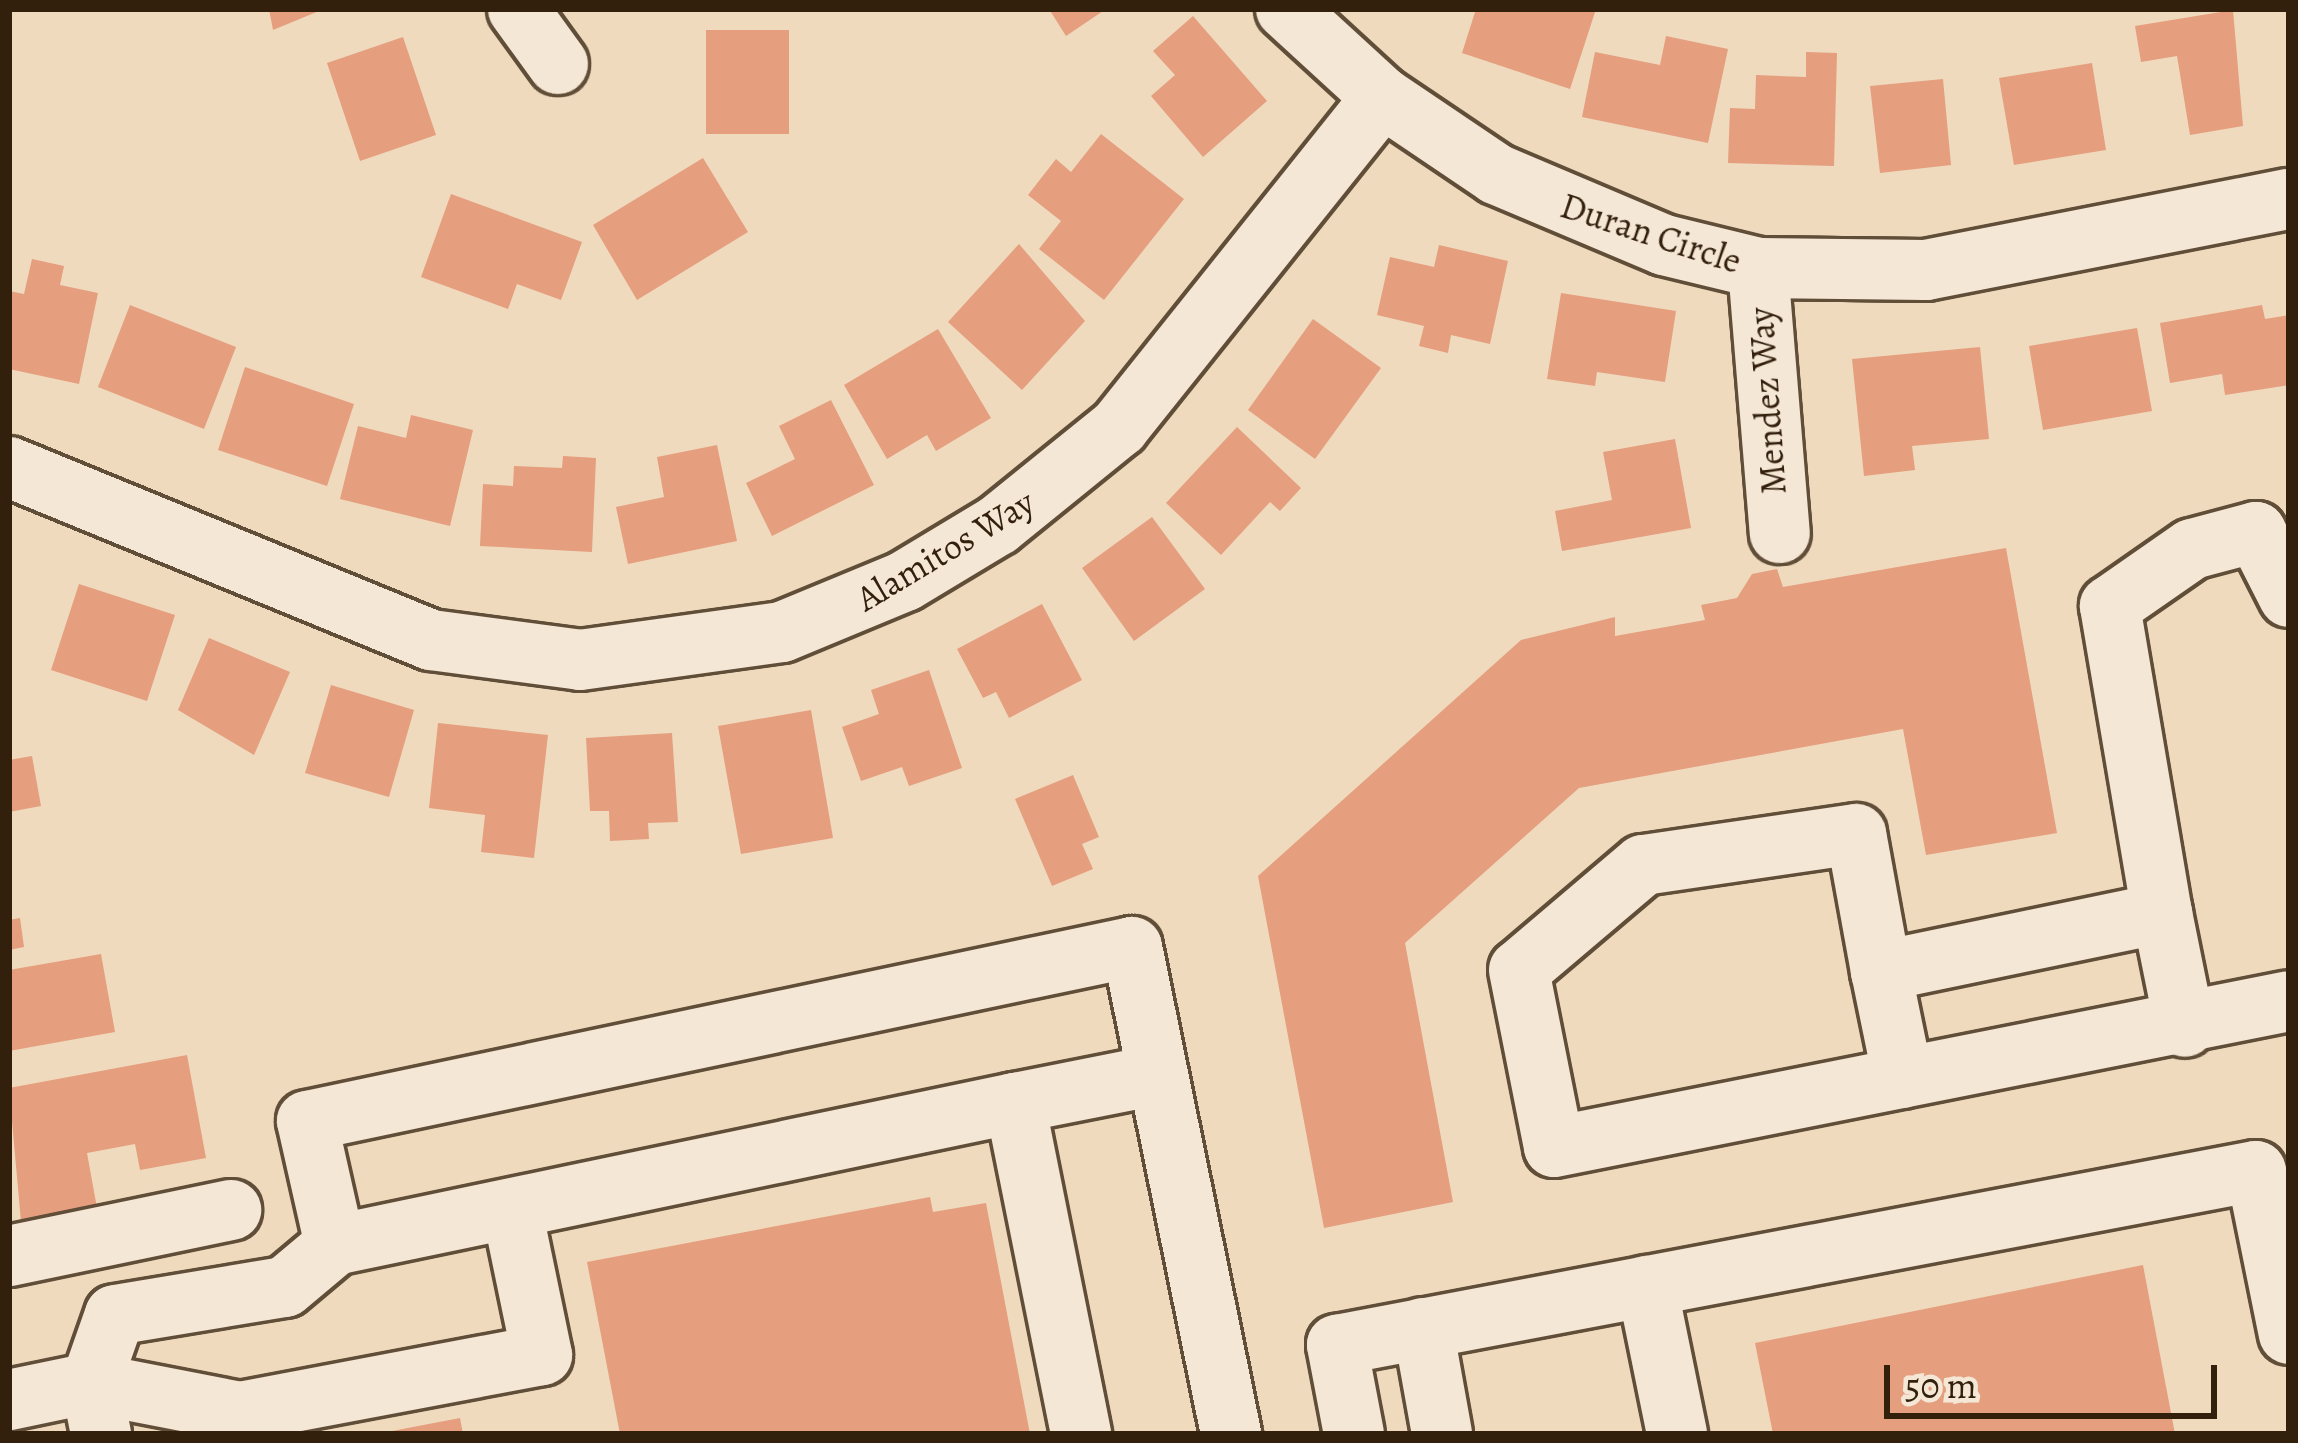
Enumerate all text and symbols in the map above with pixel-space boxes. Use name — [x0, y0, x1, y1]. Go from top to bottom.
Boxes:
street label: Duran Circle — [1555, 183, 1747, 283]
street label: Mendez Way — [1739, 306, 1795, 496]
street label: Alamitos Way — [848, 480, 1042, 620]
scale bar — [1890, 1341, 2223, 1415]
text: 50 m — [1905, 1361, 1977, 1410]

